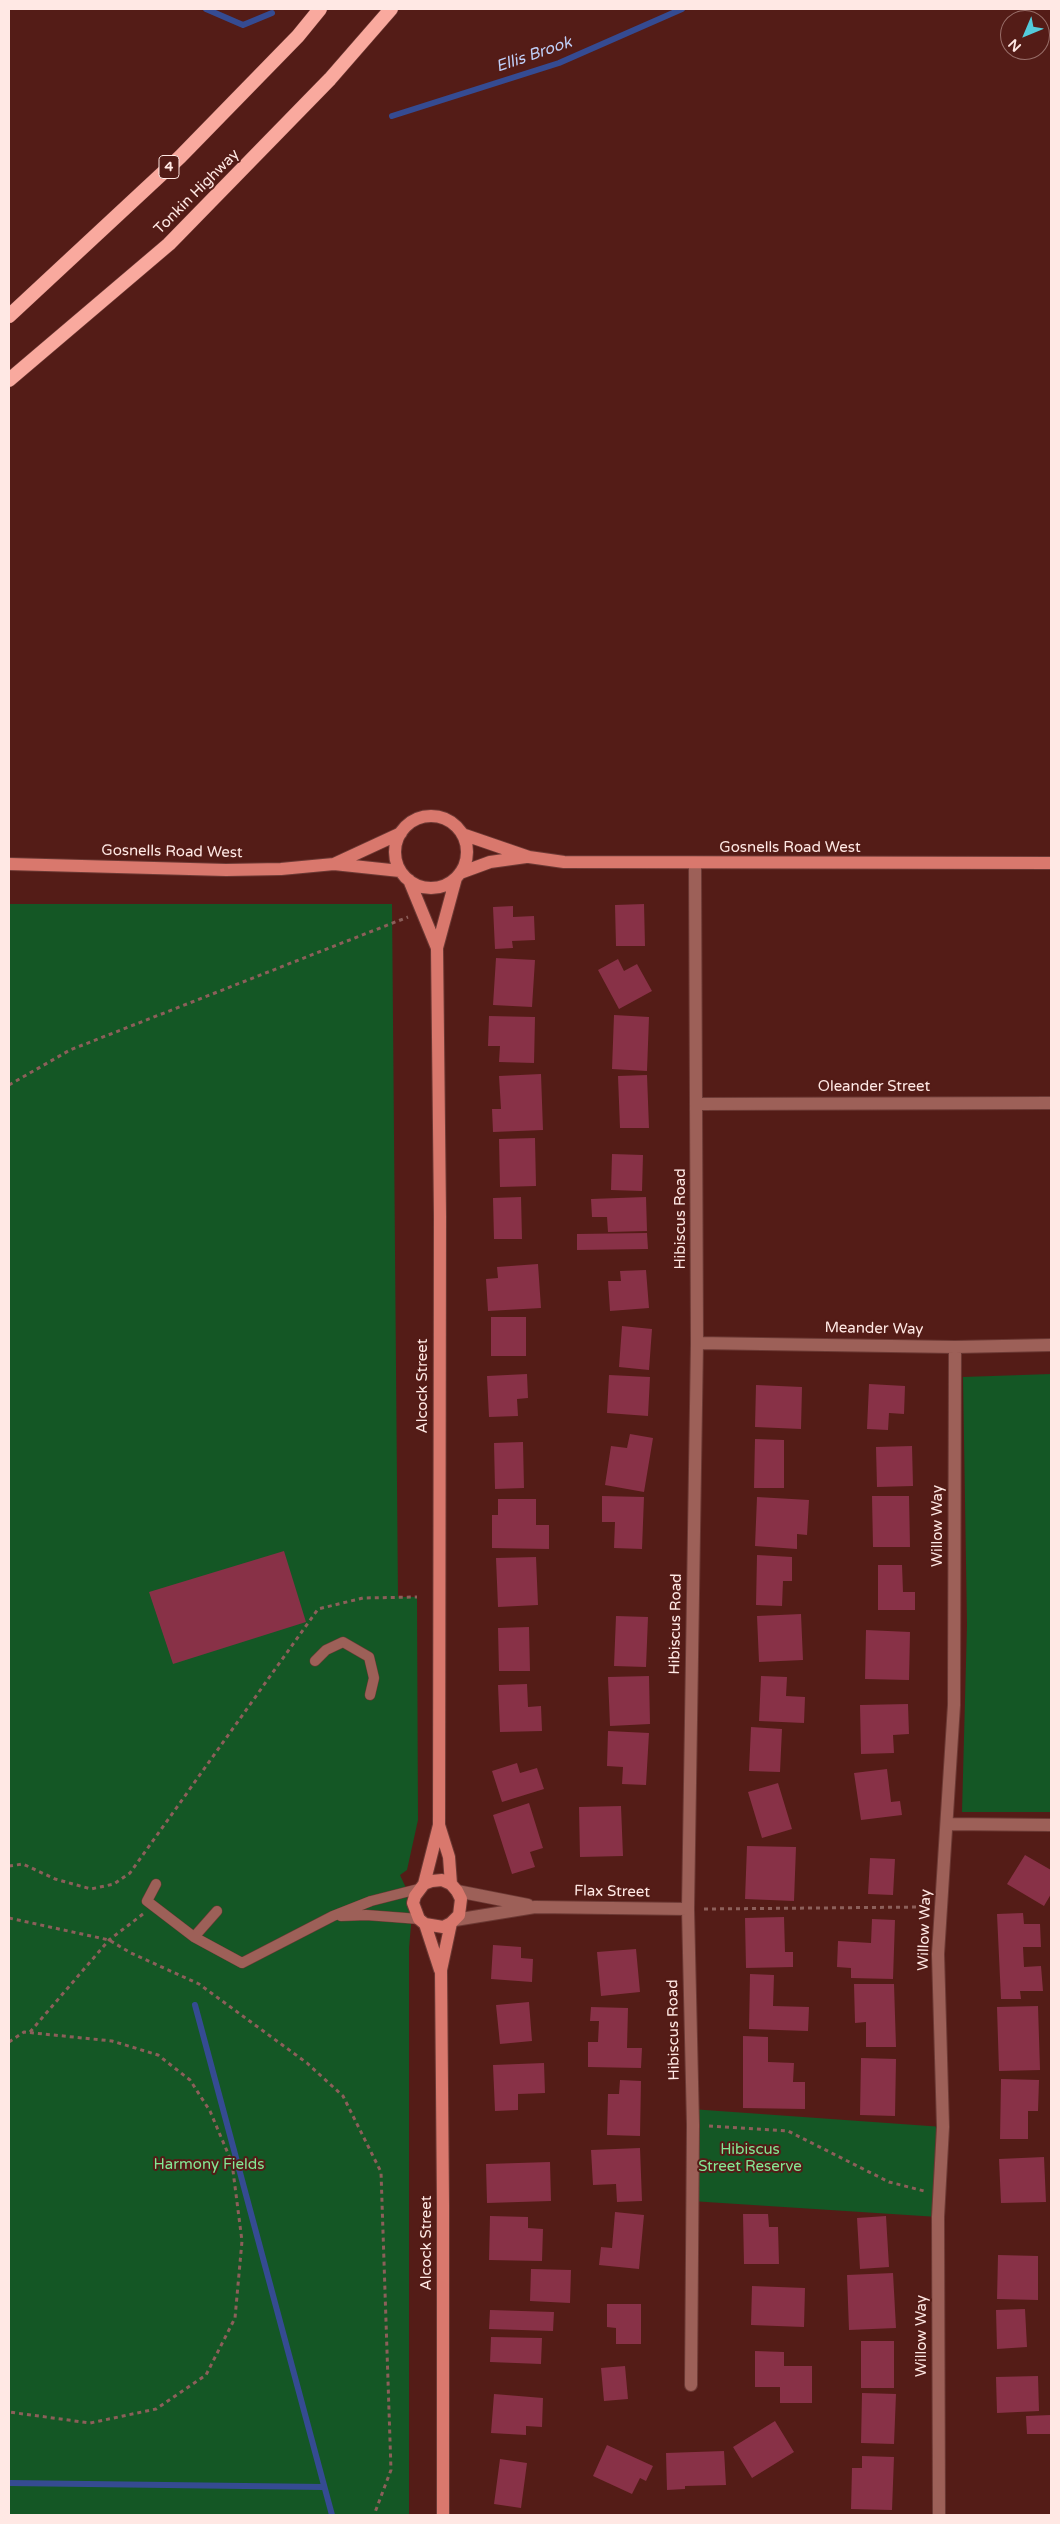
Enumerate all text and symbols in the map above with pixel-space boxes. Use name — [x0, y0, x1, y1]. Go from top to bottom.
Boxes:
north arrow — [1000, 10, 1050, 60]
water label: Ellis Brook — [494, 33, 574, 77]
text: N — [1005, 35, 1025, 55]
street label: Tonkin Highway — [151, 146, 243, 238]
road number: 4 — [159, 156, 179, 178]
street label: Gosnells Road West — [719, 839, 861, 857]
street label: Gosnells Road West — [101, 842, 243, 862]
street label: Oleander Street — [818, 1078, 930, 1096]
street label: Hibiscus Road — [672, 1168, 690, 1270]
street label: Meander Way — [824, 1319, 924, 1339]
street label: Alcock Street — [414, 1339, 432, 1433]
street label: Willow Way — [929, 1485, 947, 1567]
street label: Hibiscus Road — [666, 1573, 686, 1675]
street label: Flax Street — [574, 1882, 650, 1902]
street label: Willow Way — [915, 1889, 935, 1971]
street label: Hibiscus Road — [664, 1979, 684, 2081]
park label: Hibiscus Street Reserve — [698, 2141, 802, 2176]
park label: Harmony Fields — [154, 2156, 264, 2174]
street label: Alcock Street — [418, 2196, 436, 2290]
street label: Willow Way — [913, 2295, 931, 2377]

